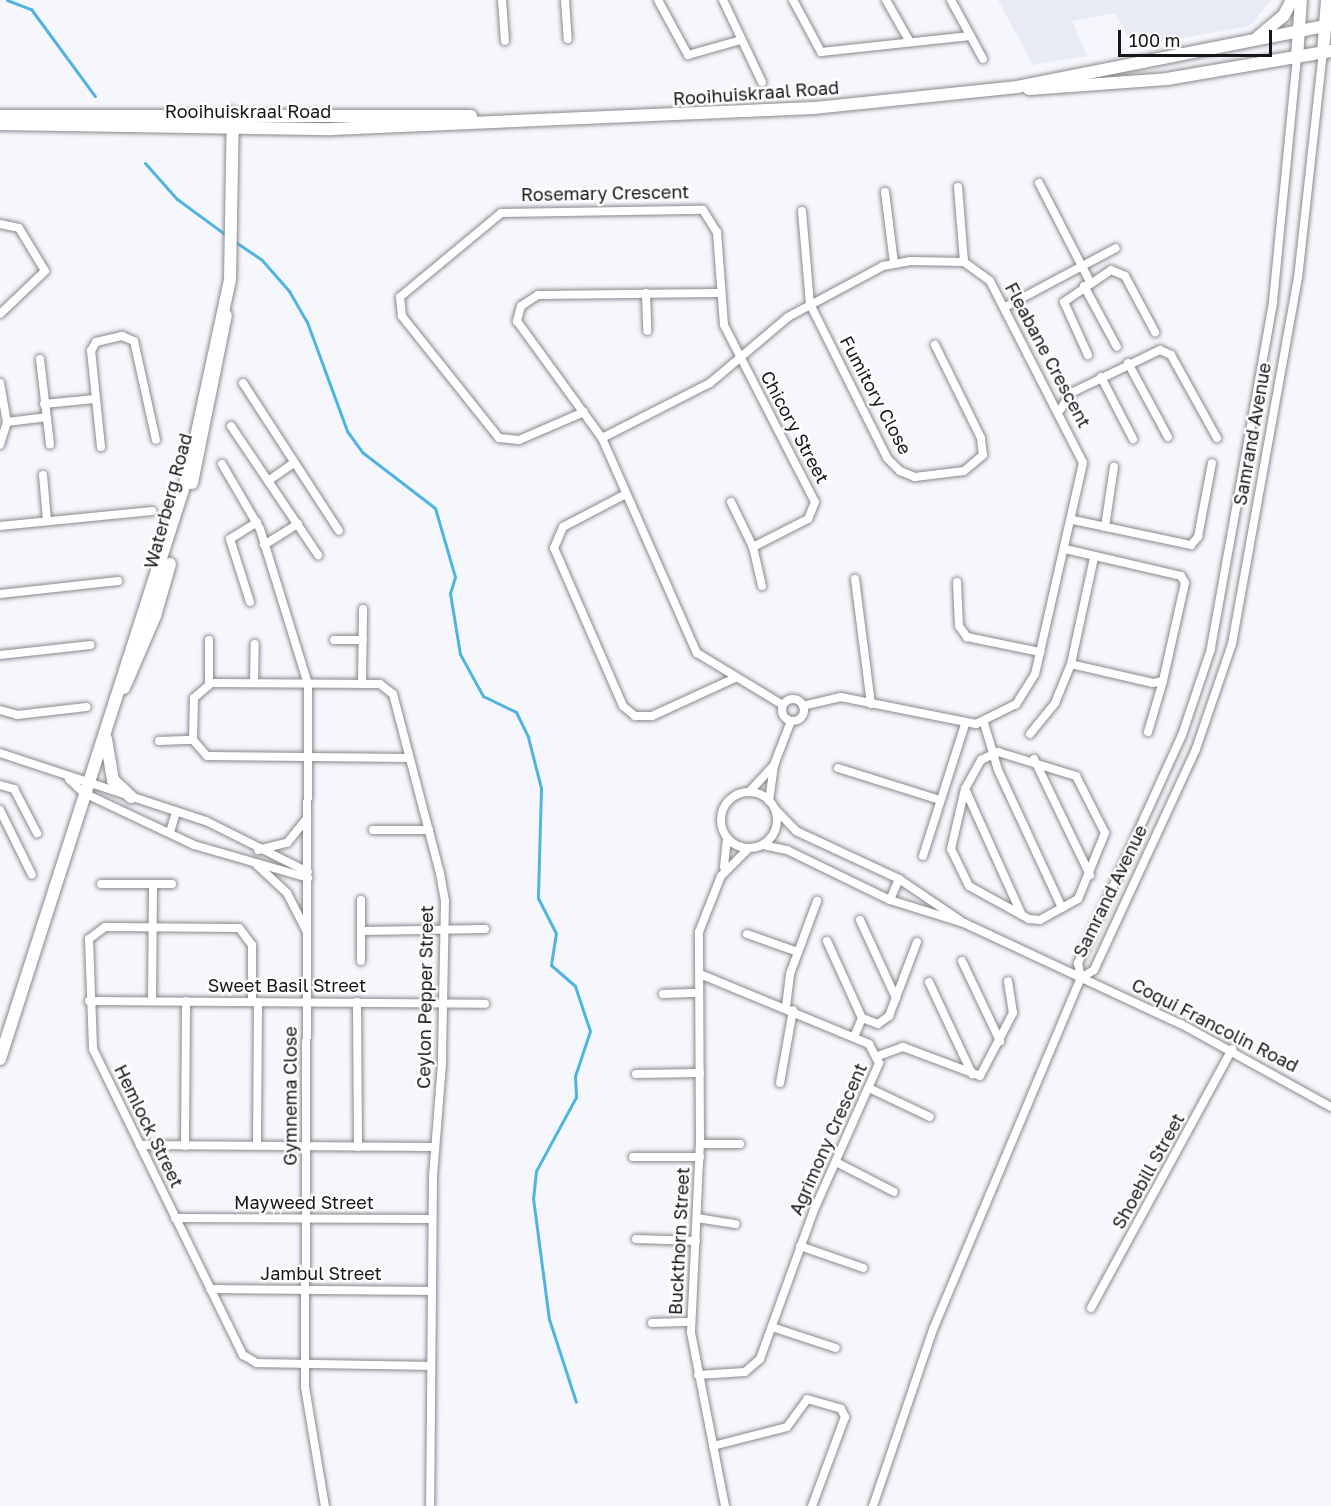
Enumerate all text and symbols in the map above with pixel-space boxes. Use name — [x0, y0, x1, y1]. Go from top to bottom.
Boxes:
scale bar — [1121, 18, 1276, 56]
text: 100 m — [1129, 29, 1180, 51]
street label: Rooihuiskraal Road — [672, 76, 840, 110]
street label: Rooihuiskraal Road — [165, 100, 331, 122]
street label: Rosemary Crescent — [521, 181, 689, 205]
street label: Fleabane Crescent — [1001, 279, 1095, 431]
street label: Fumitory Close — [836, 332, 916, 458]
street label: Samrand Avenue — [1229, 361, 1275, 507]
street label: Chicory Street — [756, 367, 834, 487]
street label: Waterberg Road — [140, 431, 196, 571]
street label: Samrand Avenue — [1069, 821, 1151, 961]
street label: Ceylon Pepper Street — [413, 905, 437, 1089]
street label: Sweet Basil Street — [208, 974, 366, 996]
street label: Coqui Francolin Road — [1128, 974, 1302, 1076]
street label: Gymnema Close — [279, 1026, 301, 1166]
street label: Agrimony Crescent — [785, 1060, 871, 1218]
street label: Hemlock Street — [110, 1061, 188, 1191]
street label: Shoebill Street — [1107, 1109, 1189, 1233]
street label: Buckthorn Street — [664, 1166, 694, 1316]
street label: Mayweed Street — [234, 1191, 374, 1213]
street label: Jambul Street — [260, 1262, 382, 1284]

